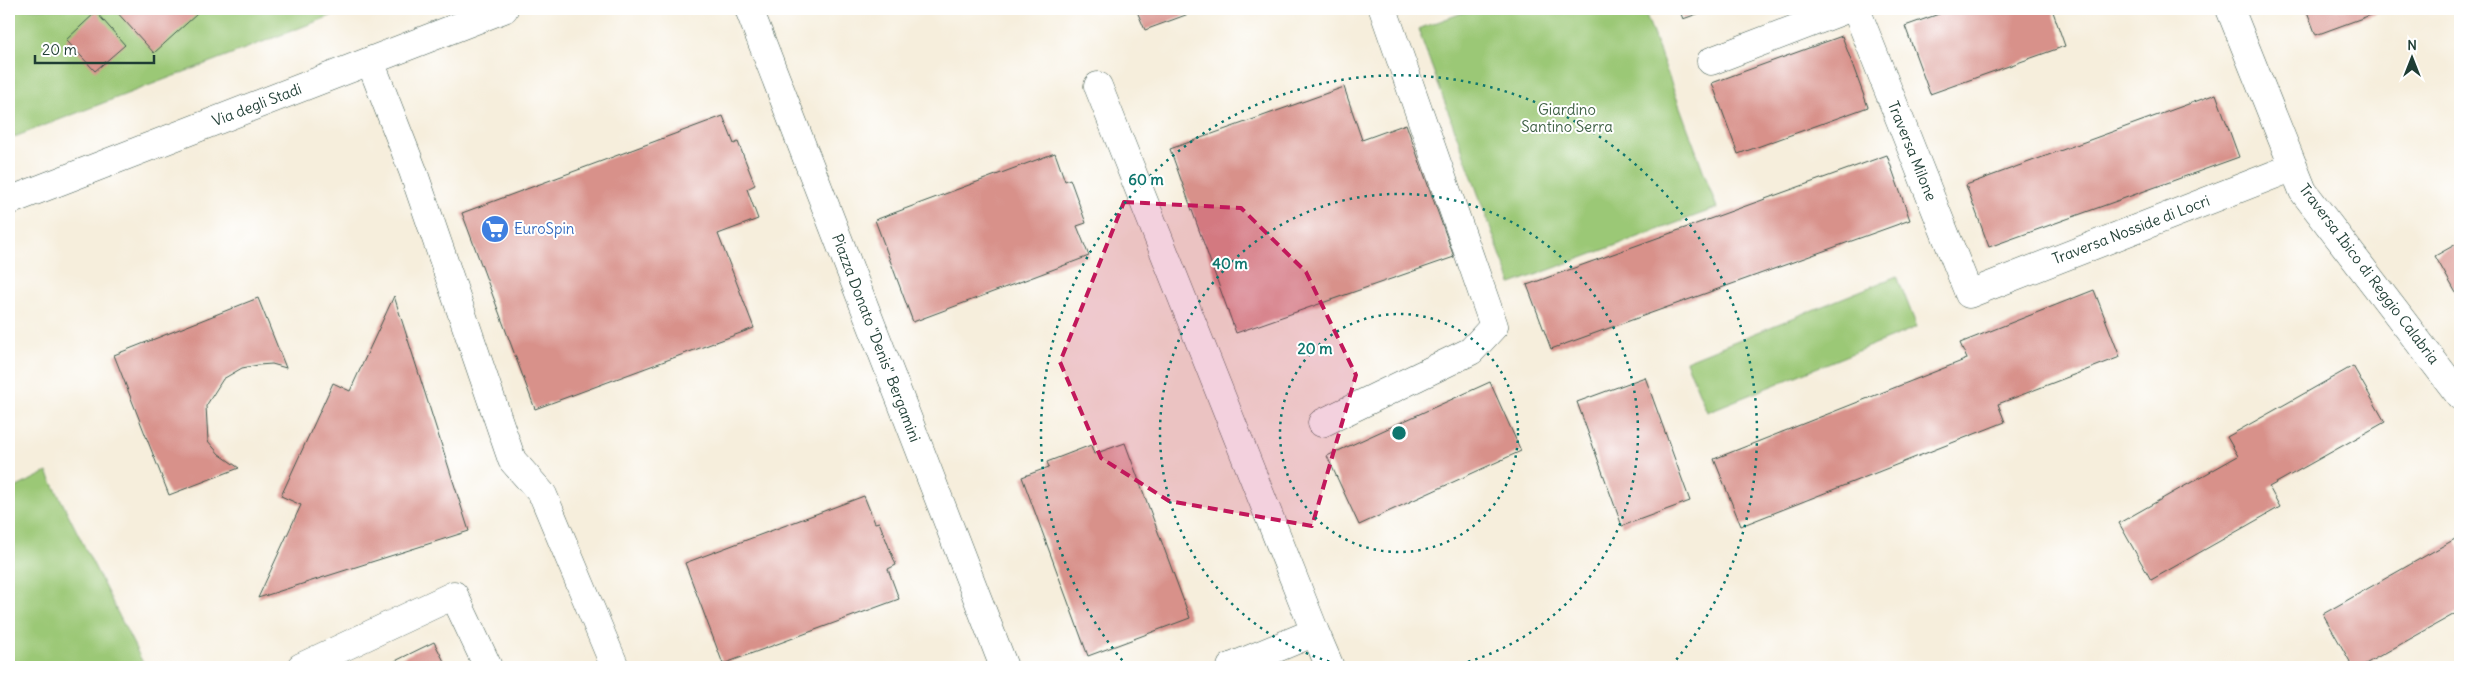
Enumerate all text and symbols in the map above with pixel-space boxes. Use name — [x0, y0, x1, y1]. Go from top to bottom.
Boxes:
scale bar — [35, 32, 154, 64]
north arrow — [2386, 32, 2436, 82]
text: N — [2407, 36, 2417, 54]
text: 20 m — [42, 40, 77, 59]
street label: Via degli Stadi — [209, 79, 304, 130]
street label: Traversa Milone — [1884, 98, 1941, 203]
park label: Giardino Santino Serra — [1521, 100, 1613, 136]
text: 60 m — [1128, 170, 1164, 189]
street label: Traversa Ibico di Reggio Calabria — [2295, 180, 2444, 368]
street label: Traversa Nosside di Locri — [2049, 191, 2212, 268]
supermarket icon: EuroSpin — [480, 214, 510, 244]
place label: EuroSpin — [514, 219, 575, 238]
street label: Piazza Donato "Denis" Bergamini — [828, 231, 925, 445]
text: 40 m — [1212, 254, 1248, 273]
text: 20 m — [1298, 339, 1332, 358]
centre of rings — [1390, 424, 1408, 442]

